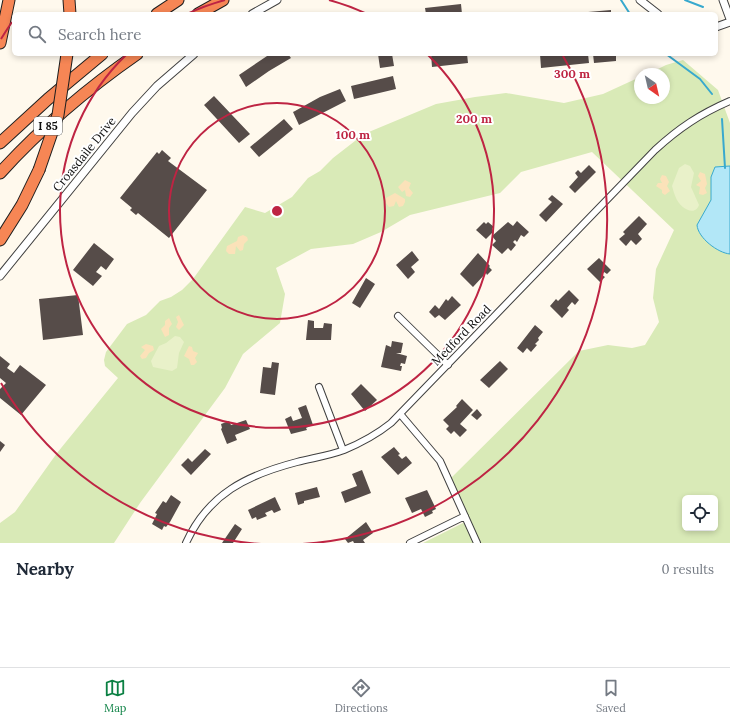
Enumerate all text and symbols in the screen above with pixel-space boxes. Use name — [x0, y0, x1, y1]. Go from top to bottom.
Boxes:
search box — [12, 12, 718, 56]
icon: search — [26, 23, 48, 45]
text: Search here — [58, 25, 141, 44]
text: 300 m — [554, 66, 590, 81]
north arrow — [634, 68, 670, 104]
text: 200 m — [456, 111, 492, 126]
street label: Croasdaile Drive — [49, 113, 119, 194]
road number: I 85 — [34, 117, 62, 135]
text: 100 m — [336, 127, 370, 142]
centre of rings — [270, 204, 284, 218]
street label: Medford Road — [428, 301, 494, 369]
map controls — [682, 495, 718, 531]
button: locate — [682, 495, 718, 531]
text: Nearby — [16, 558, 74, 580]
text: 0 results — [662, 561, 714, 578]
tab: Map — [104, 677, 126, 715]
tab: Directions — [335, 677, 388, 715]
tab: Saved — [596, 677, 626, 715]

